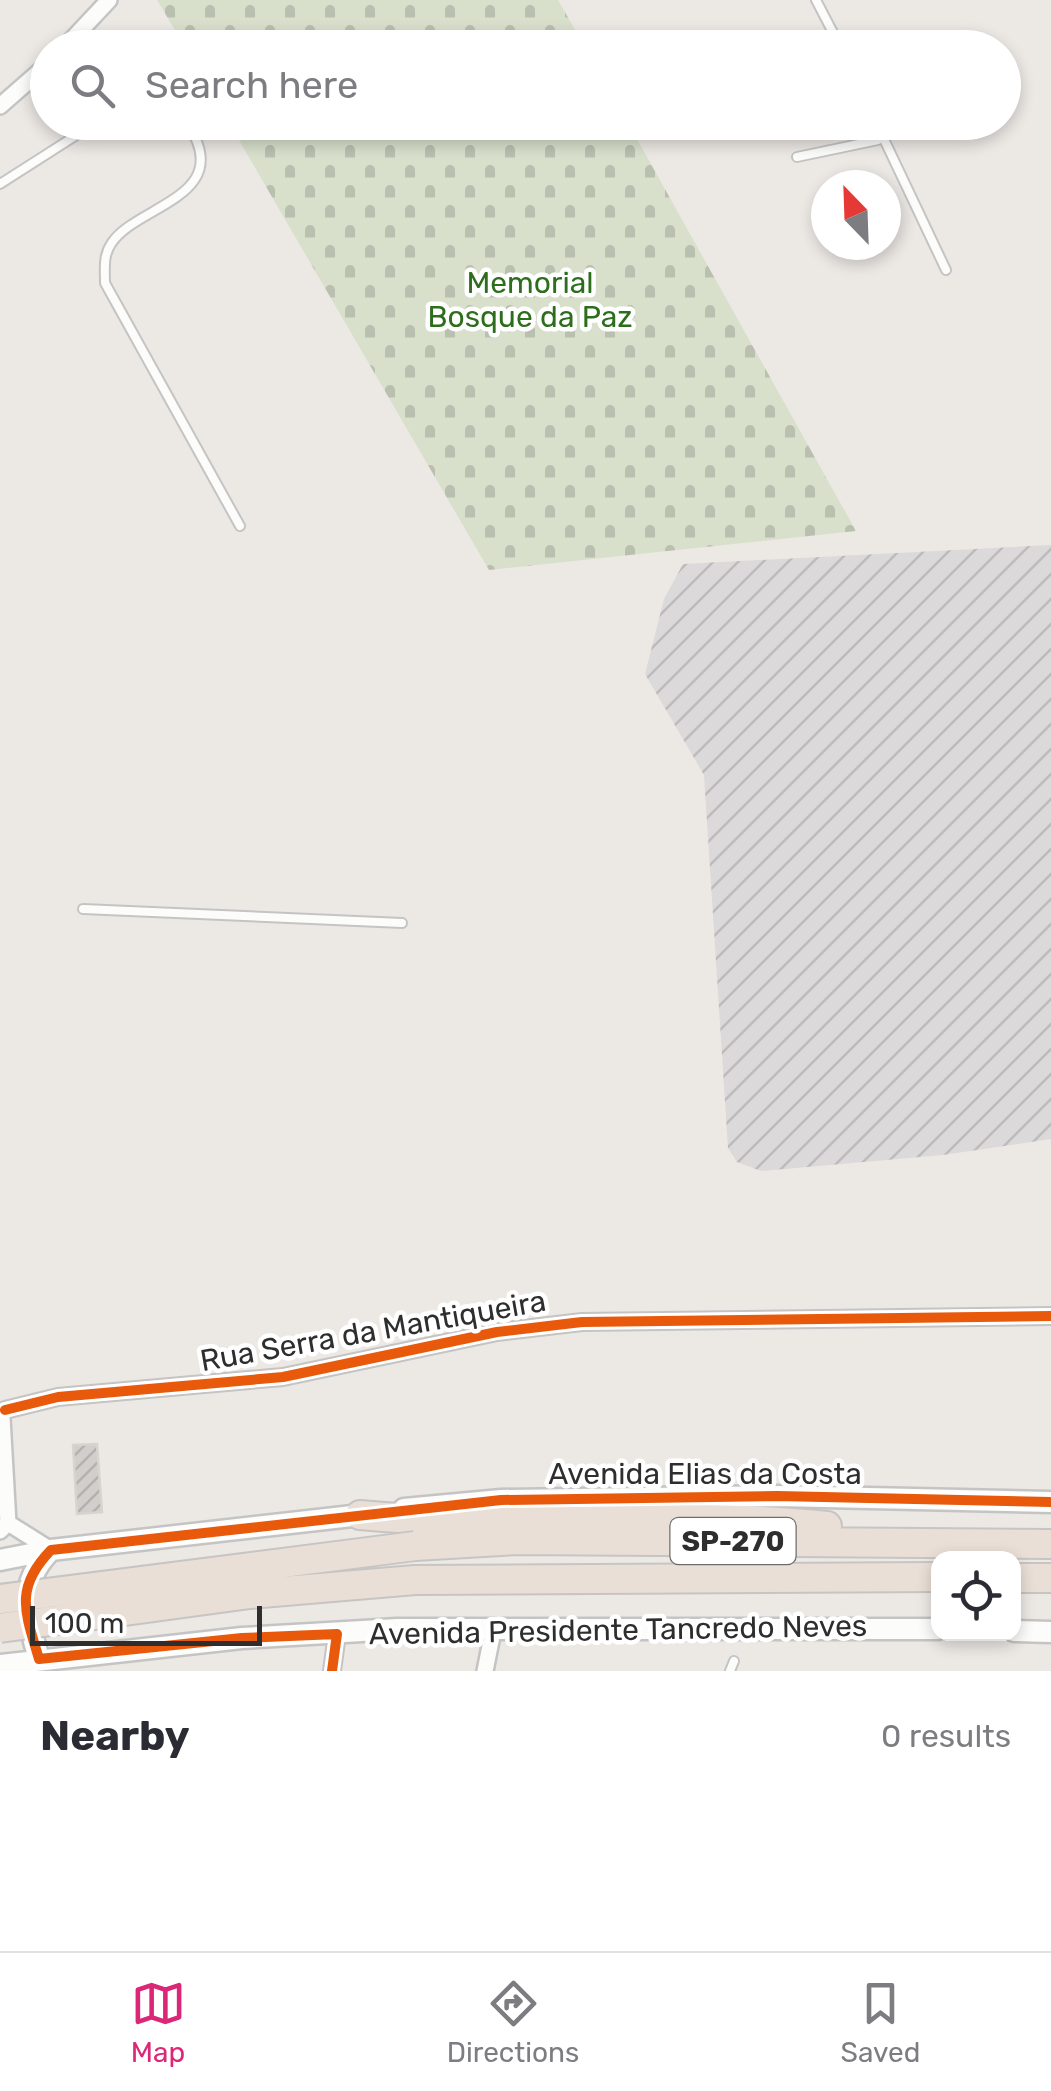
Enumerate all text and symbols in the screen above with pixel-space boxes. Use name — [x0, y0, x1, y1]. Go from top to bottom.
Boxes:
search box — [30, 30, 1021, 140]
icon: search — [65, 58, 120, 113]
text: Search here — [145, 62, 358, 108]
north arrow — [811, 170, 901, 260]
park label: Memorial Bosque da Paz — [427, 265, 633, 335]
street label: Rua Serra da Mantiqueira — [197, 1283, 549, 1379]
street label: Avenida Elias da Costa — [548, 1456, 862, 1492]
road number: SP-270 — [670, 1518, 796, 1564]
map controls — [931, 1551, 1021, 1641]
button: locate — [931, 1551, 1021, 1641]
scale bar — [30, 1601, 262, 1646]
text: 100 m — [45, 1607, 124, 1640]
street label: Avenida Presidente Tancredo Neves — [369, 1608, 867, 1652]
text: Nearby — [40, 1711, 190, 1761]
text: 0 results — [881, 1717, 1011, 1755]
tab: Map — [131, 1976, 186, 2069]
tab: Directions — [447, 1976, 579, 2069]
tab: Saved — [840, 1976, 920, 2069]

